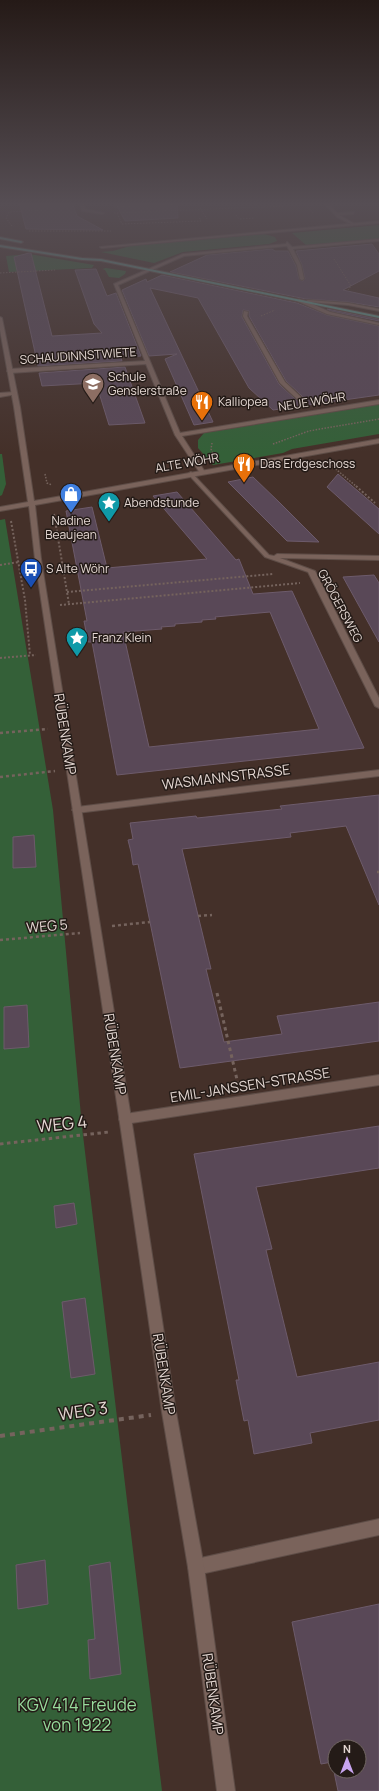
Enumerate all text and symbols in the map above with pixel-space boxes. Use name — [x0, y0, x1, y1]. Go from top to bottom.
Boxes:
street label: SCHAUDINNSTWIETE — [19, 343, 137, 368]
place label: Schule Genslerstraße — [108, 368, 187, 399]
school or university icon: Schule Genslerstraße — [80, 371, 106, 404]
street label: NEUE WÖHR — [277, 388, 347, 415]
restaurant icon: Kalliopea — [189, 389, 215, 422]
place label: Kalliopea — [218, 393, 268, 410]
street label: ALTE WÖHR — [154, 448, 221, 476]
restaurant icon: Das Erdgeschoss — [231, 451, 257, 484]
place label: Das Erdgeschoss — [260, 455, 355, 472]
shop icon: Nadine Beaujean — [58, 481, 84, 514]
place icon: Abendstunde — [96, 490, 122, 523]
place label: Abendstunde — [124, 494, 199, 511]
place label: Nadine Beaujean — [45, 512, 97, 543]
bus stop icon: S Alte Wöhr — [18, 556, 44, 589]
place label: S Alte Wöhr — [46, 560, 110, 577]
street label: GRÖGERSWEG — [314, 566, 367, 646]
place icon: Franz Klein — [64, 625, 90, 658]
place label: Franz Klein — [92, 629, 152, 646]
street label: RÜBENKAMP — [50, 692, 81, 777]
street label: WASMANNSTRASSE — [161, 759, 291, 794]
street label: WEG 5 — [25, 914, 68, 937]
street label: RÜBENKAMP — [100, 1012, 131, 1097]
street label: EMIL-JANSSEN-STRASSE — [169, 1062, 331, 1107]
street label: WEG 4 — [36, 1109, 88, 1138]
street label: RÜBENKAMP — [149, 1332, 180, 1417]
street label: WEG 3 — [57, 1396, 109, 1425]
street label: RÜBENKAMP — [198, 1652, 229, 1736]
park label: KGV 414 Freude von 1922 — [17, 1693, 137, 1736]
north arrow — [327, 1739, 367, 1779]
text: N — [343, 1741, 351, 1756]

